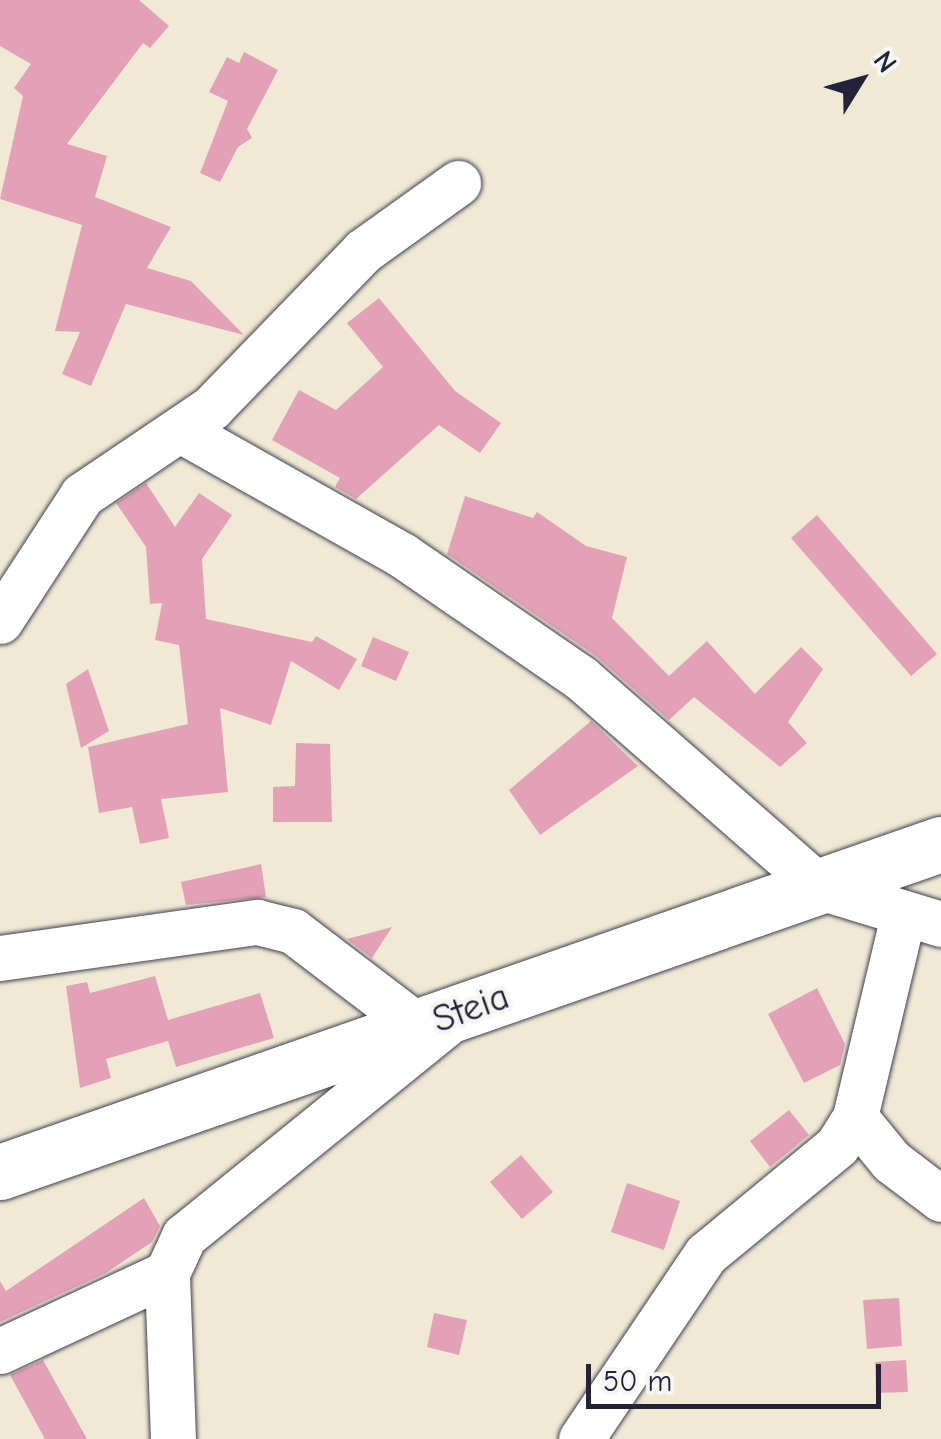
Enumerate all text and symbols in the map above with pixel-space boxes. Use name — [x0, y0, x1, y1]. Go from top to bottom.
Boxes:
north arrow — [811, 30, 911, 130]
text: N — [867, 45, 903, 79]
street label: Steia — [427, 974, 515, 1044]
scale bar — [591, 1344, 886, 1406]
text: 50 m — [603, 1364, 672, 1399]

